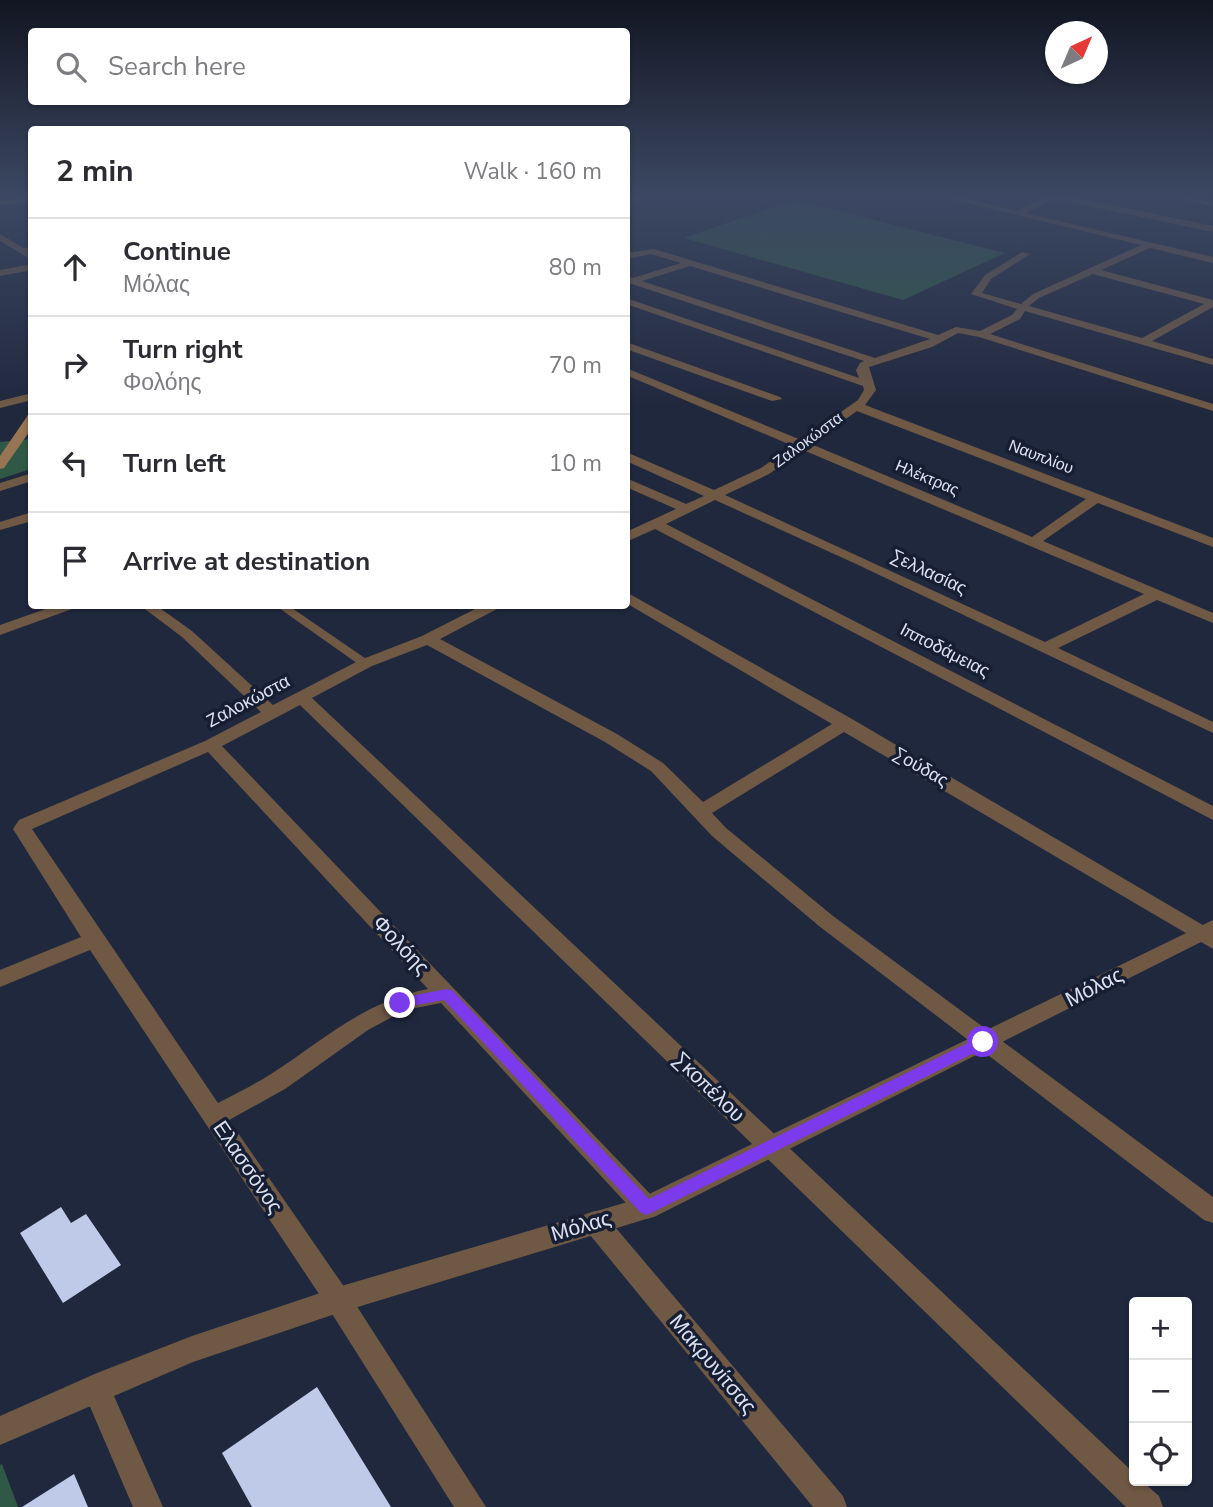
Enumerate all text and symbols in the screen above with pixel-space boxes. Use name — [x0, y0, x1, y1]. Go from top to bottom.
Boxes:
north arrow — [1045, 21, 1108, 84]
search box — [28, 28, 630, 105]
icon: search — [52, 48, 90, 86]
text: Search here — [108, 49, 246, 84]
text: 2 min — [56, 151, 134, 192]
text: Walk · 160 m — [463, 156, 602, 187]
text: Continue — [123, 234, 231, 269]
icon: ahead — [56, 248, 94, 286]
text: 80 m — [549, 252, 602, 283]
text: Μόλας — [123, 269, 190, 300]
text: Turn right — [123, 332, 242, 367]
icon: right — [56, 346, 94, 384]
text: 70 m — [549, 350, 602, 381]
text: Φολόης — [123, 367, 202, 398]
street label: Ζαλοκώστα — [769, 407, 847, 473]
street label: Ναυπλίου — [1005, 435, 1077, 479]
icon: left — [56, 444, 94, 482]
text: Turn left — [123, 446, 226, 481]
text: 10 m — [549, 448, 602, 479]
street label: Ηλέκτρας — [892, 455, 962, 501]
icon: arrive — [56, 542, 94, 580]
text: Arrive at destination — [123, 544, 370, 579]
street label: Σελλασίας — [887, 544, 971, 600]
street label: Ιπποδάμειας — [896, 617, 994, 683]
street label: Ζαλοκώστα — [202, 669, 294, 733]
street label: Σούδας — [889, 742, 953, 792]
street label: Φολόης — [366, 909, 436, 981]
street label: Μόλας — [1060, 961, 1128, 1013]
route end — [384, 987, 415, 1018]
route start — [967, 1026, 998, 1057]
street label: Σκοπέλου — [667, 1046, 751, 1128]
street label: Ελασσόνος — [207, 1115, 289, 1219]
street label: Μόλας — [548, 1204, 614, 1248]
map controls — [1129, 1297, 1192, 1486]
button: + — [1129, 1297, 1192, 1360]
street label: Μακρυνίτσας — [663, 1308, 763, 1420]
button: − — [1129, 1360, 1192, 1423]
button: locate — [1129, 1423, 1192, 1486]

